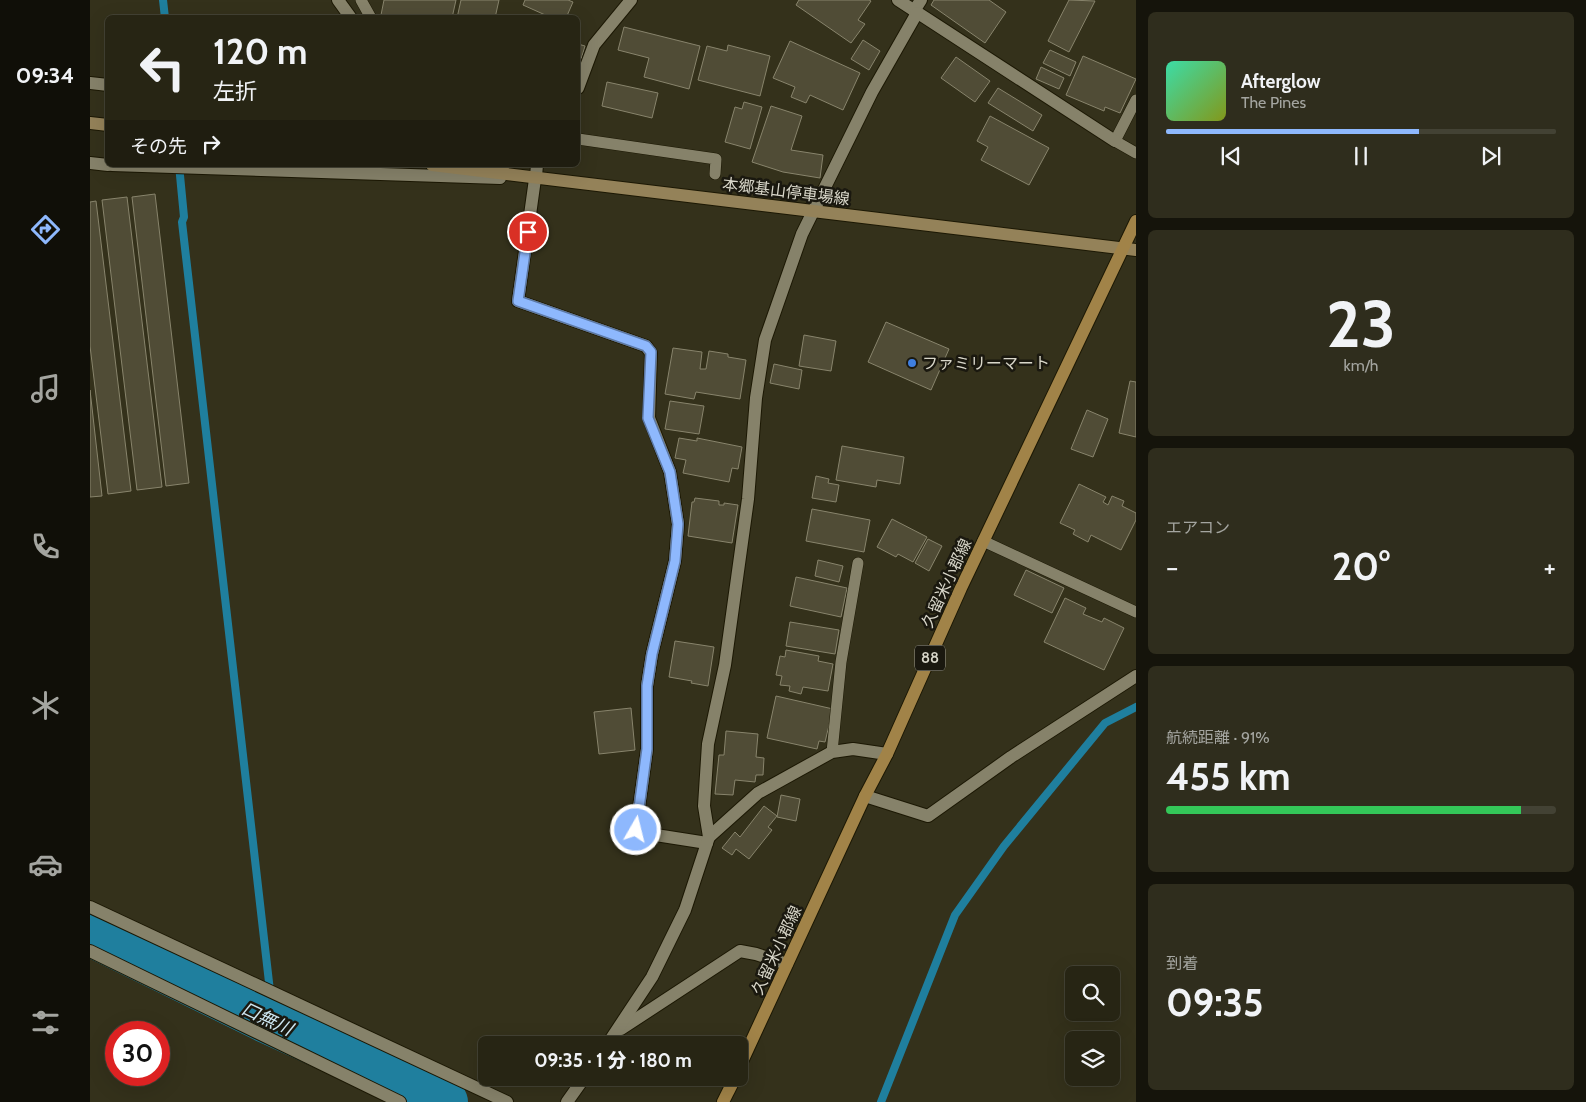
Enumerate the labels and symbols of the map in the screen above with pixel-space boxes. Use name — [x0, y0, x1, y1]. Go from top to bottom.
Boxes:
street label: 本郷基山停車場線 — [721, 174, 851, 209]
pin — [507, 211, 549, 253]
place label: ファミリーマート — [922, 354, 1050, 373]
marker: ファミリーマート — [906, 357, 918, 369]
street label: 久留米小郡線 — [918, 536, 975, 631]
road number: 88 — [915, 646, 945, 670]
position arrow — [609, 803, 661, 855]
street label: 久留米小郡線 — [748, 903, 805, 998]
water label: 口無川 — [238, 998, 298, 1041]
speed limit sign: 30 — [105, 1021, 170, 1086]

